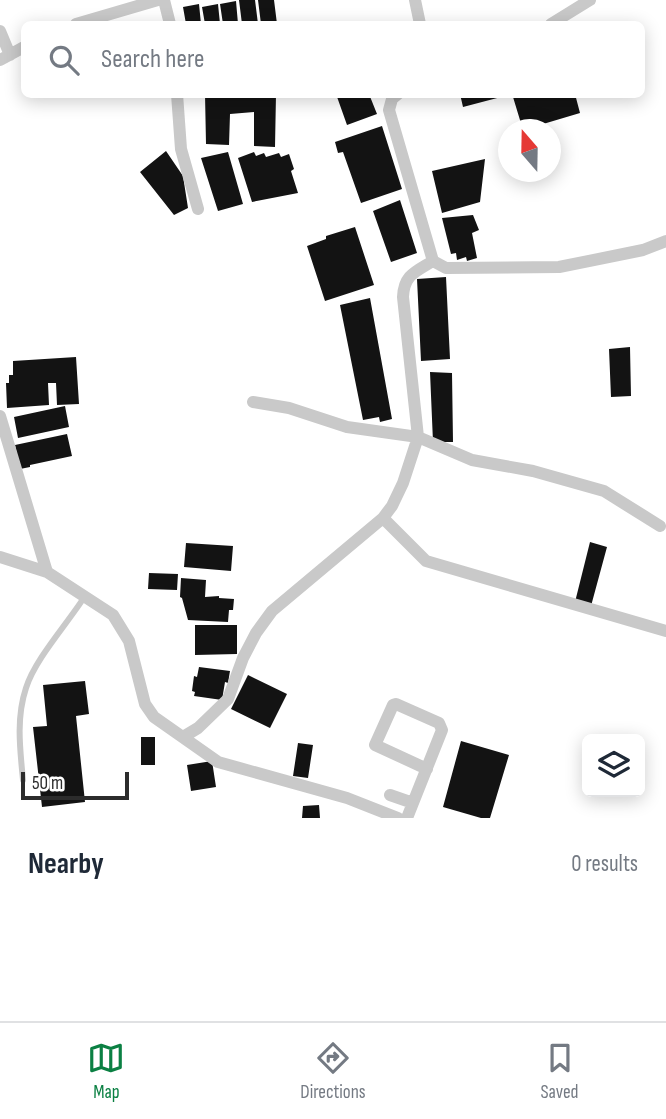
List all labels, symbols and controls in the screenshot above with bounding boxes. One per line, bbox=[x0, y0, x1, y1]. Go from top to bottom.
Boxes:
search box bbox=[21, 21, 645, 98]
icon: search bbox=[45, 41, 83, 79]
text: Search here bbox=[101, 44, 204, 75]
north arrow bbox=[498, 119, 561, 182]
map controls bbox=[582, 734, 645, 797]
button: layers bbox=[582, 734, 645, 797]
scale bar bbox=[21, 769, 130, 801]
text: 50 m bbox=[32, 772, 63, 795]
text: Nearby bbox=[28, 846, 104, 882]
text: 0 results bbox=[571, 850, 638, 878]
tab: Map bbox=[87, 1039, 125, 1104]
tab: Directions bbox=[300, 1039, 366, 1104]
tab: Saved bbox=[540, 1039, 579, 1104]

